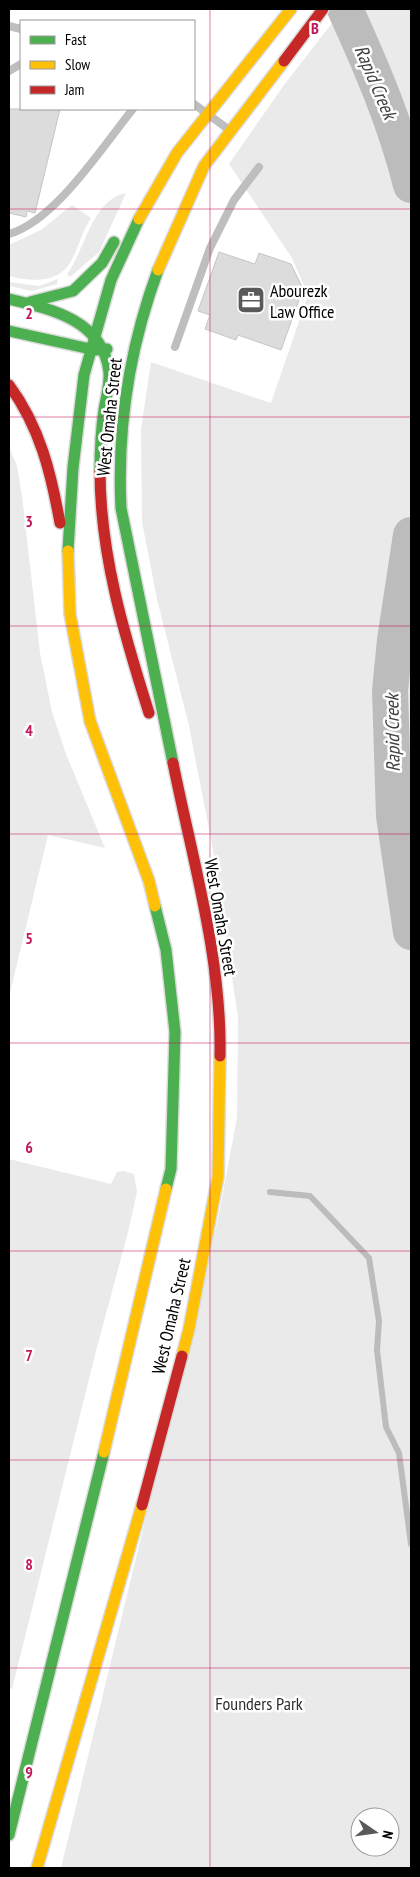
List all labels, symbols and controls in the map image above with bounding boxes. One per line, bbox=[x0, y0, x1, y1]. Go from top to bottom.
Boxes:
text: B bbox=[311, 18, 319, 38]
legend bbox=[20, 20, 195, 110]
text: Fast bbox=[65, 30, 86, 49]
water label: Rapid Creek bbox=[350, 41, 403, 125]
text: Slow bbox=[65, 55, 90, 74]
text: Jam bbox=[64, 80, 84, 99]
place label: Abourezk Law Office bbox=[270, 279, 334, 323]
office icon: Abourezk Law Office bbox=[236, 285, 266, 315]
text: 2 bbox=[25, 303, 33, 323]
street label: West Omaha Street bbox=[91, 357, 127, 477]
text: 3 bbox=[25, 511, 33, 531]
water label: Rapid Creek bbox=[379, 691, 405, 772]
text: 4 bbox=[25, 720, 33, 740]
street label: West Omaha Street bbox=[199, 857, 243, 978]
text: 5 bbox=[25, 928, 33, 948]
text: 6 bbox=[25, 1137, 33, 1157]
street label: West Omaha Street bbox=[146, 1256, 196, 1376]
text: 7 bbox=[25, 1345, 33, 1365]
text: 8 bbox=[25, 1554, 33, 1574]
park label: Founders Park bbox=[215, 1692, 303, 1715]
text: 9 bbox=[25, 1762, 33, 1782]
north arrow bbox=[350, 1807, 400, 1857]
text: N bbox=[378, 1829, 397, 1841]

